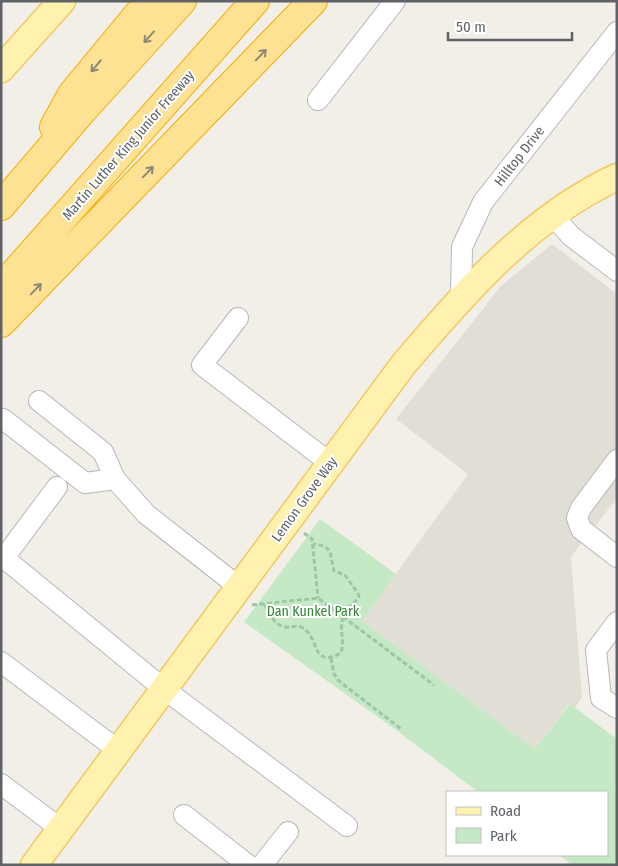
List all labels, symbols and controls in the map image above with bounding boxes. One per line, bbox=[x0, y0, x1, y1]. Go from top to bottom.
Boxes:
scale bar bbox=[448, 10, 572, 42]
text: 50 m bbox=[456, 18, 486, 36]
one-way arrow bbox=[144, 31, 155, 44]
one-way arrow bbox=[255, 48, 267, 61]
one-way arrow bbox=[90, 59, 101, 72]
street label: Martin Luther King Junior Freeway bbox=[59, 67, 198, 224]
street label: Hilltop Drive bbox=[491, 123, 548, 190]
one-way arrow bbox=[142, 165, 154, 178]
one-way arrow bbox=[30, 282, 42, 295]
street label: Lemon Grove Way bbox=[268, 453, 341, 545]
park label: Dan Kunkel Park bbox=[267, 603, 360, 620]
legend bbox=[446, 791, 608, 856]
text: Road bbox=[490, 802, 521, 820]
text: Park bbox=[490, 827, 517, 845]

